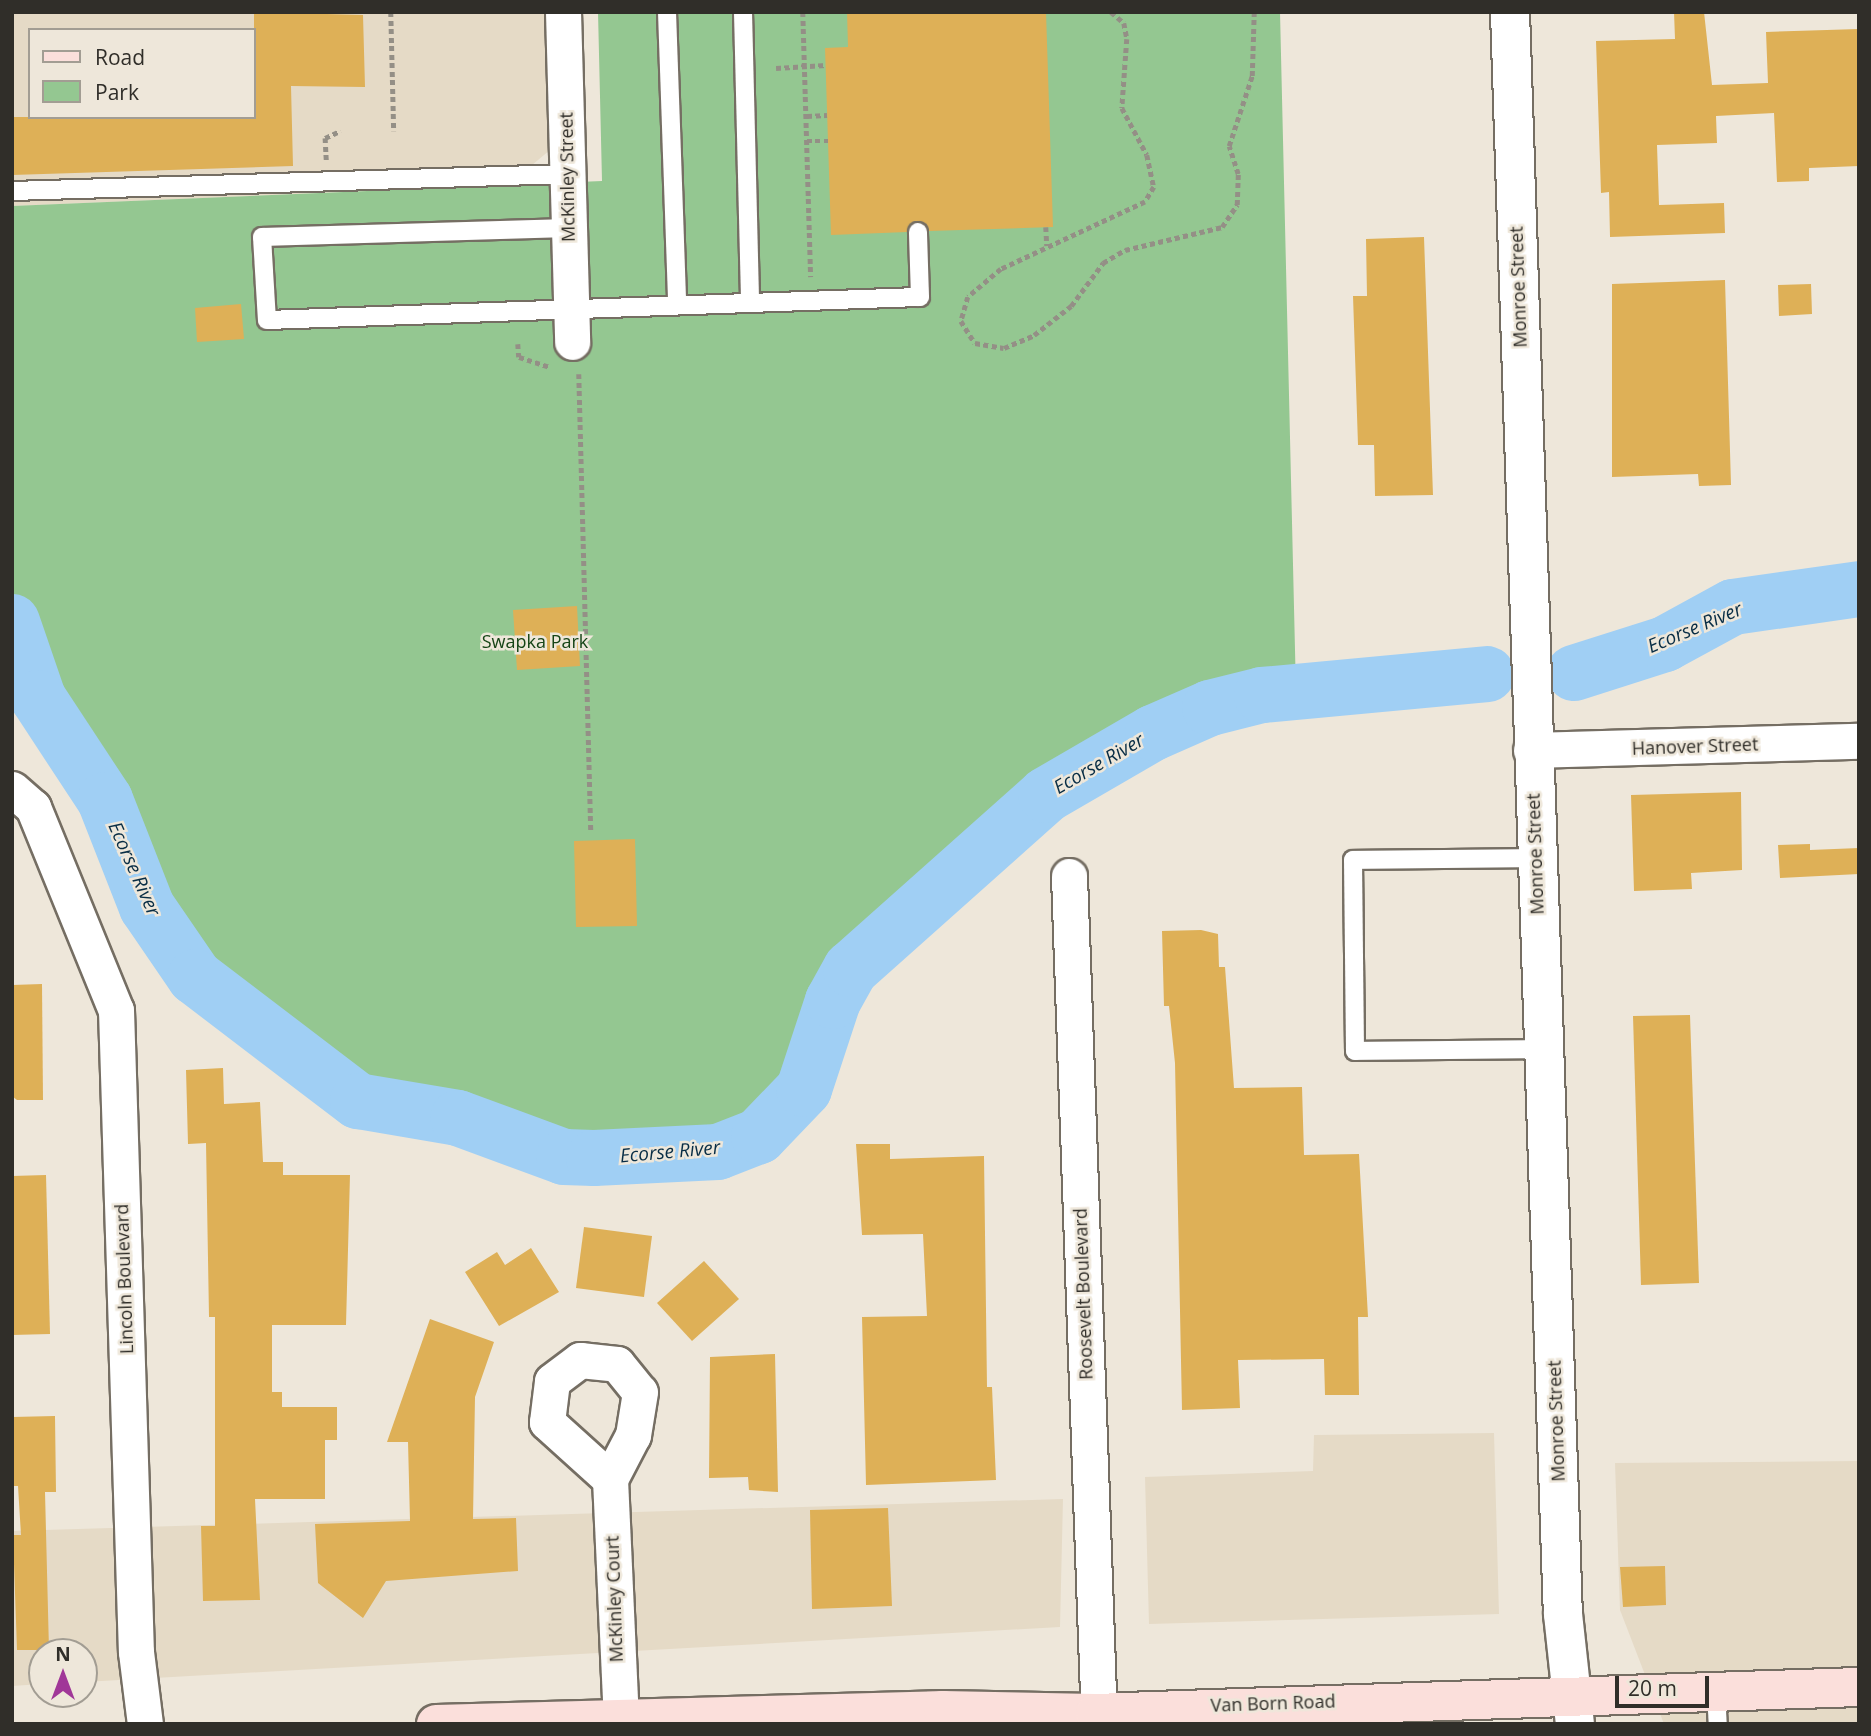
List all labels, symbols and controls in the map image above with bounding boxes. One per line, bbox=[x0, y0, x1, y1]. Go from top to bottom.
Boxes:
legend bbox=[28, 28, 256, 119]
text: Road bbox=[95, 43, 145, 71]
text: Park bbox=[95, 78, 139, 106]
street label: McKinley Street bbox=[555, 112, 579, 242]
street label: Monroe Street bbox=[1505, 226, 1531, 348]
water label: Ecorse River bbox=[1644, 598, 1746, 658]
park label: Swapka Park bbox=[482, 630, 588, 652]
water label: Ecorse River bbox=[1050, 729, 1148, 799]
street label: Hanover Street bbox=[1631, 733, 1759, 759]
street label: Monroe Street bbox=[1522, 793, 1548, 915]
water label: Ecorse River bbox=[103, 818, 165, 920]
water label: Ecorse River bbox=[619, 1136, 721, 1168]
street label: Lincoln Boulevard bbox=[111, 1204, 137, 1354]
street label: Roosevelt Boulevard bbox=[1069, 1208, 1097, 1380]
street label: Monroe Street bbox=[1543, 1360, 1569, 1482]
street label: McKinley Court bbox=[601, 1535, 627, 1663]
north arrow bbox=[28, 1638, 98, 1708]
text: N bbox=[55, 1641, 71, 1667]
scale bar bbox=[1619, 1662, 1714, 1706]
text: 20 m bbox=[1628, 1674, 1677, 1702]
street label: Van Born Road bbox=[1210, 1690, 1336, 1716]

